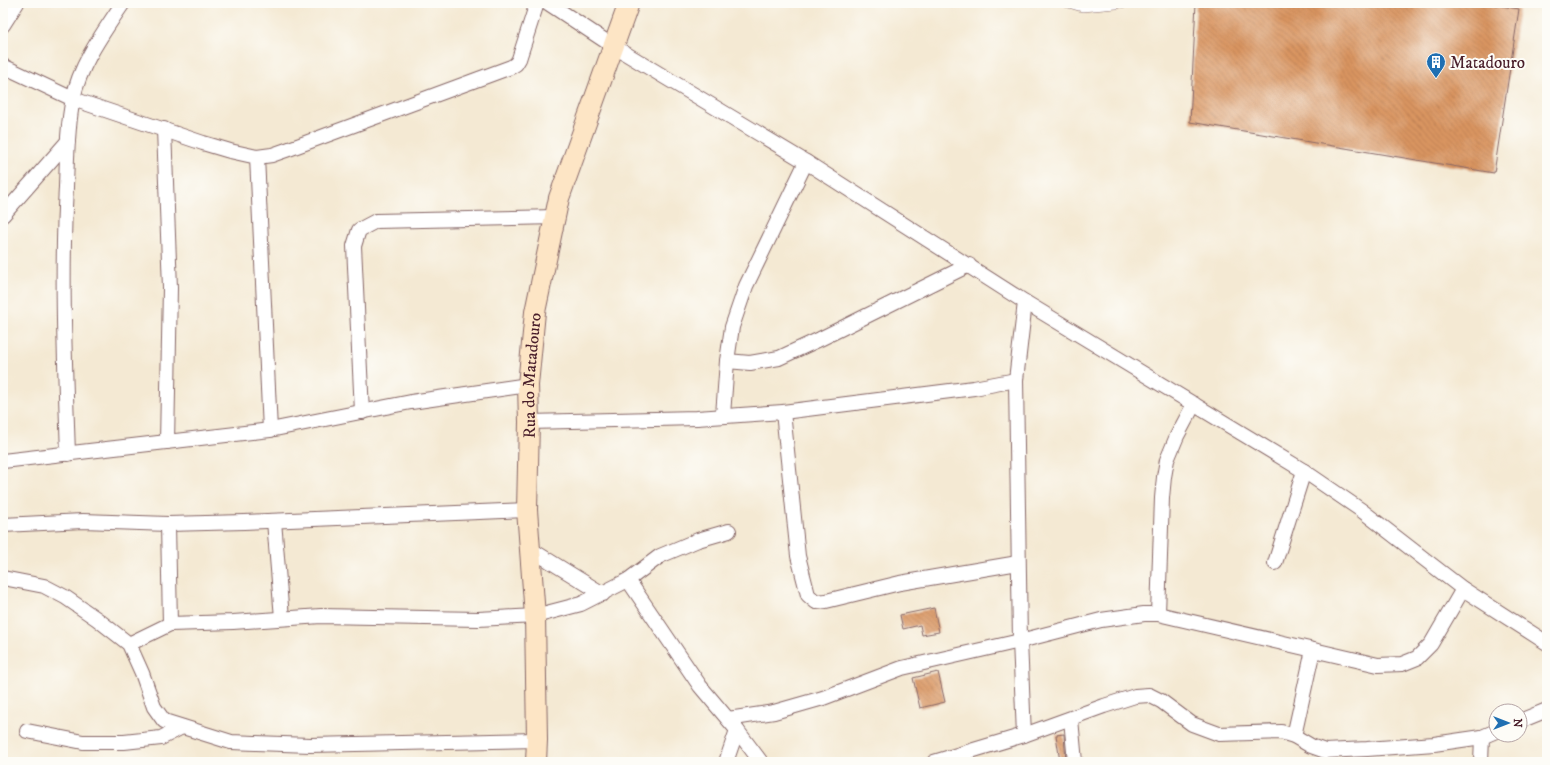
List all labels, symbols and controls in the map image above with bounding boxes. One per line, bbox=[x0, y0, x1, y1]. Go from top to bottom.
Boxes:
building icon: Matadouro bbox=[1425, 51, 1447, 79]
place label: Matadouro bbox=[1450, 52, 1525, 74]
street label: Rua do Matadouro bbox=[518, 312, 547, 439]
north arrow bbox=[1488, 703, 1528, 743]
text: N bbox=[1510, 718, 1524, 728]

